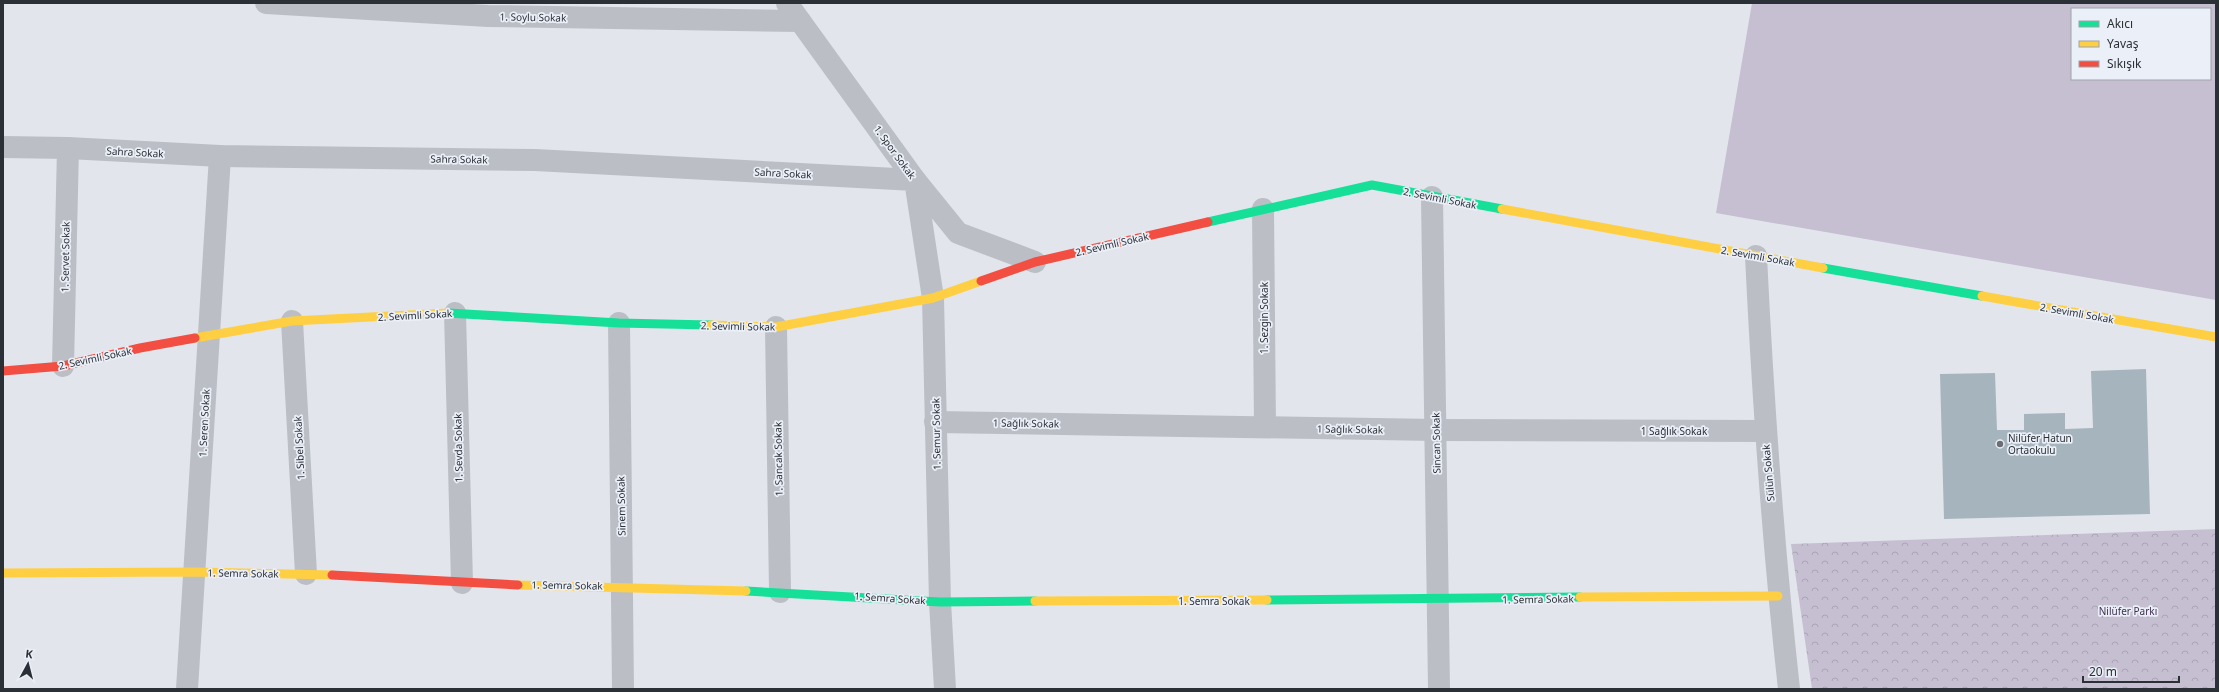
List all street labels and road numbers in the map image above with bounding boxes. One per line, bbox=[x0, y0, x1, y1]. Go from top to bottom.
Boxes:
street label: 1. Soylu Sokak bbox=[500, 9, 567, 25]
street label: 1. Spor Sokak bbox=[871, 122, 920, 182]
street label: Sahra Sokak bbox=[106, 144, 165, 161]
street label: Sahra Sokak bbox=[430, 152, 488, 167]
street label: Sahra Sokak bbox=[754, 165, 813, 182]
street label: 2. Sevimli Sokak bbox=[1402, 184, 1479, 212]
street label: 1. Servet Sokak bbox=[57, 221, 73, 293]
street label: 2. Sevimli Sokak bbox=[1074, 229, 1151, 259]
street label: 2. Sevimli Sokak bbox=[1720, 243, 1797, 269]
street label: 1. Sezgin Sokak bbox=[1257, 281, 1271, 354]
street label: 2. Sevimli Sokak bbox=[2039, 300, 2116, 326]
street label: 2. Sevimli Sokak bbox=[377, 306, 453, 324]
street label: 2. Sevimli Sokak bbox=[701, 318, 776, 334]
street label: 2. Sevimli Sokak bbox=[57, 343, 134, 373]
street label: 1. Seren Sokak bbox=[195, 388, 213, 457]
street label: 1. Semur Sokak bbox=[928, 397, 944, 470]
street label: Sincan Sokak bbox=[1428, 412, 1444, 474]
street label: 1. Sevda Sokak bbox=[450, 413, 466, 483]
street label: 1. Sibel Sokak bbox=[290, 415, 308, 480]
street label: 1 Sağlık Sokak bbox=[993, 415, 1060, 431]
street label: 1. Sancak Sokak bbox=[770, 421, 786, 496]
street label: 1 Sağlık Sokak bbox=[1317, 421, 1384, 437]
street label: 1 Sağlık Sokak bbox=[1641, 424, 1708, 438]
street label: Sülün Sokak bbox=[1758, 443, 1777, 502]
street label: Sinem Sokak bbox=[613, 475, 629, 536]
street label: 1. Semra Sokak bbox=[207, 565, 279, 581]
street label: 1. Semra Sokak bbox=[531, 577, 603, 593]
street label: 1. Semra Sokak bbox=[854, 589, 927, 608]
street label: 1. Semra Sokak bbox=[1502, 591, 1574, 607]
street label: 1. Semra Sokak bbox=[1178, 594, 1250, 608]

